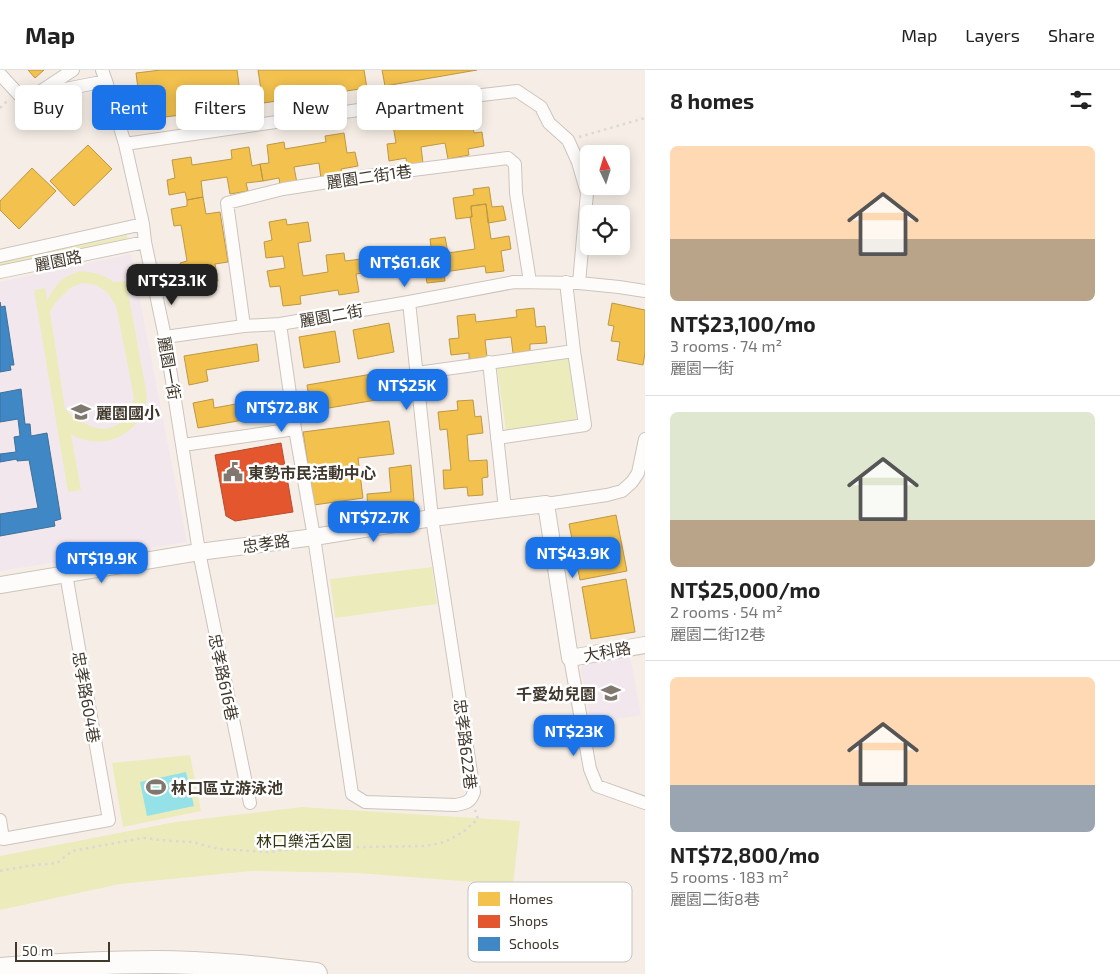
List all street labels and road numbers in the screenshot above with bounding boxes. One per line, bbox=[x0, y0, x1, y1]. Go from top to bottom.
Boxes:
street label: 麗園二街1巷 bbox=[325, 161, 413, 191]
street label: 麗園路 bbox=[33, 246, 83, 274]
street label: 麗園二街 bbox=[298, 300, 364, 330]
street label: 麗園一街 bbox=[155, 335, 185, 401]
street label: 忠孝路 bbox=[241, 530, 291, 556]
street label: 忠孝路616巷 bbox=[205, 632, 243, 722]
street label: 大科路 bbox=[582, 637, 632, 665]
street label: 忠孝路604巷 bbox=[70, 650, 104, 744]
street label: 忠孝路622巷 bbox=[451, 698, 481, 790]

